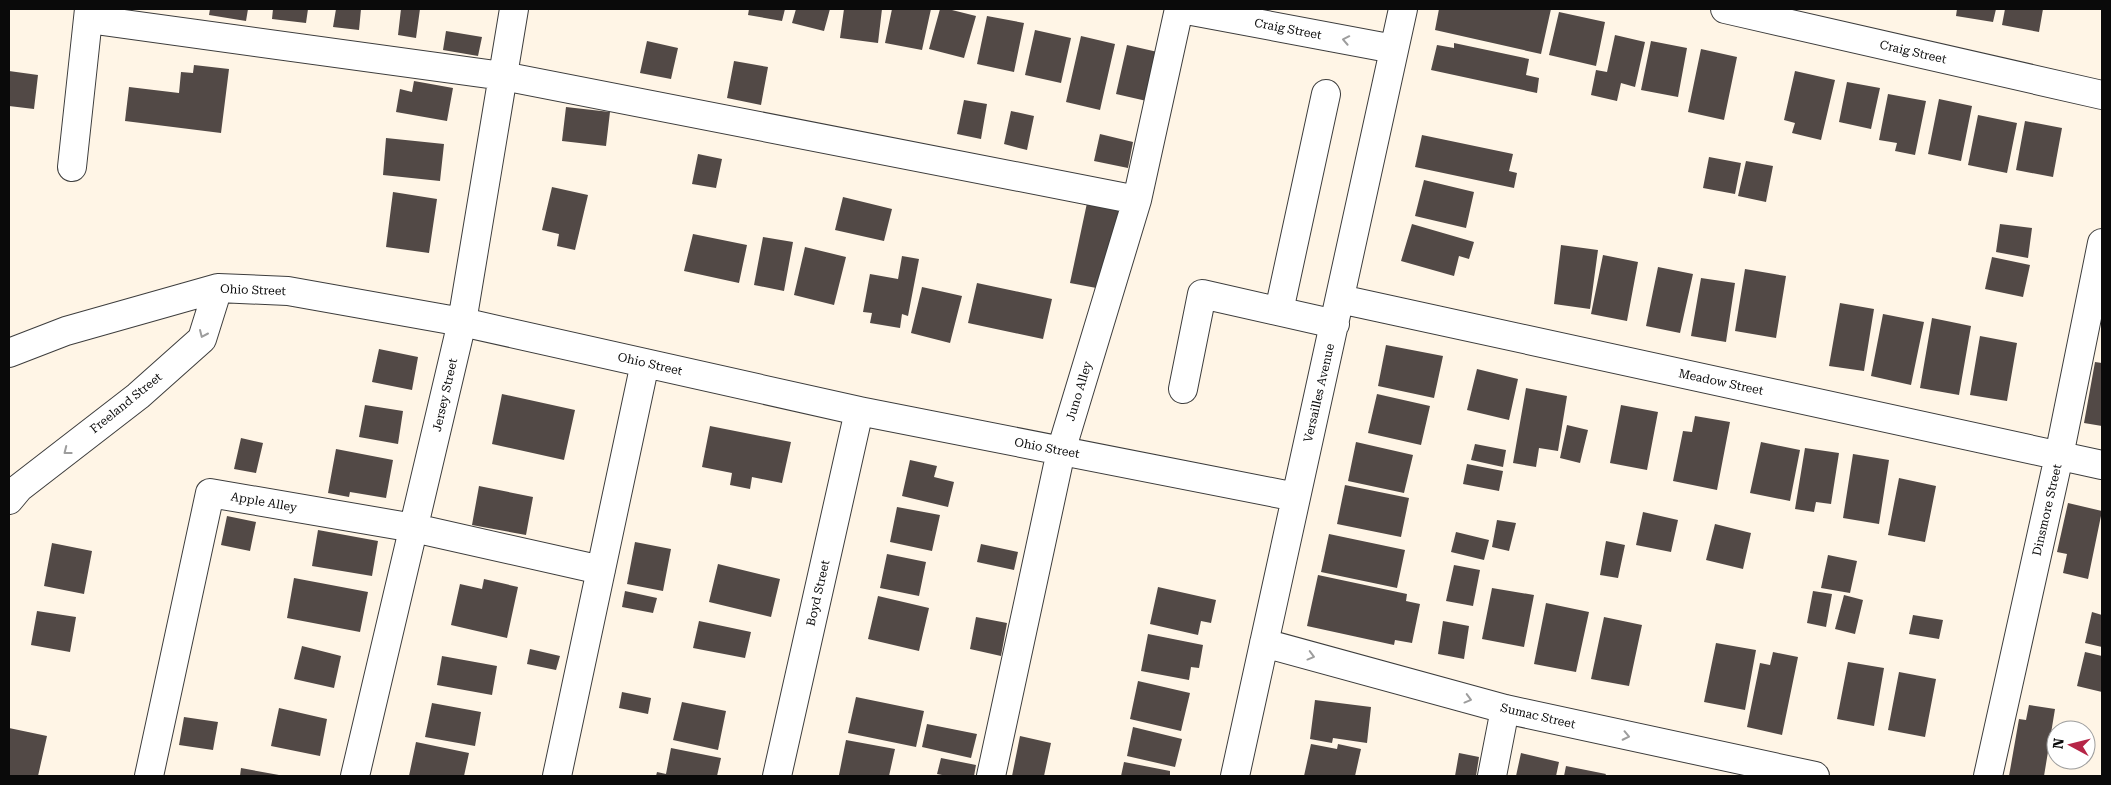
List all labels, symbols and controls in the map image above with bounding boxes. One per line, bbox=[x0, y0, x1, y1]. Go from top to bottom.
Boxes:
street label: Craig Street bbox=[1253, 16, 1323, 42]
one-way arrow bbox=[1342, 36, 1351, 46]
street label: Craig Street bbox=[1878, 38, 1948, 67]
street label: Ohio Street bbox=[220, 282, 287, 298]
one-way arrow bbox=[198, 329, 209, 338]
street label: Versailles Avenue bbox=[1301, 342, 1337, 444]
street label: Ohio Street bbox=[616, 350, 684, 378]
street label: Jersey Street bbox=[430, 356, 460, 433]
street label: Juno Alley bbox=[1063, 359, 1095, 423]
street label: Meadow Street bbox=[1677, 366, 1765, 398]
street label: Freeland Street bbox=[87, 370, 165, 436]
street label: Ohio Street bbox=[1013, 435, 1081, 461]
one-way arrow bbox=[64, 445, 73, 453]
street label: Dinsmore Street bbox=[2030, 462, 2064, 557]
street label: Apple Alley bbox=[230, 489, 299, 515]
street label: Boyd Street bbox=[804, 558, 832, 627]
one-way arrow bbox=[1307, 650, 1316, 661]
one-way arrow bbox=[1463, 693, 1472, 704]
street label: Sumac Street bbox=[1499, 701, 1577, 732]
north arrow bbox=[2046, 720, 2096, 770]
one-way arrow bbox=[1622, 730, 1631, 741]
text: N bbox=[2049, 737, 2067, 750]

